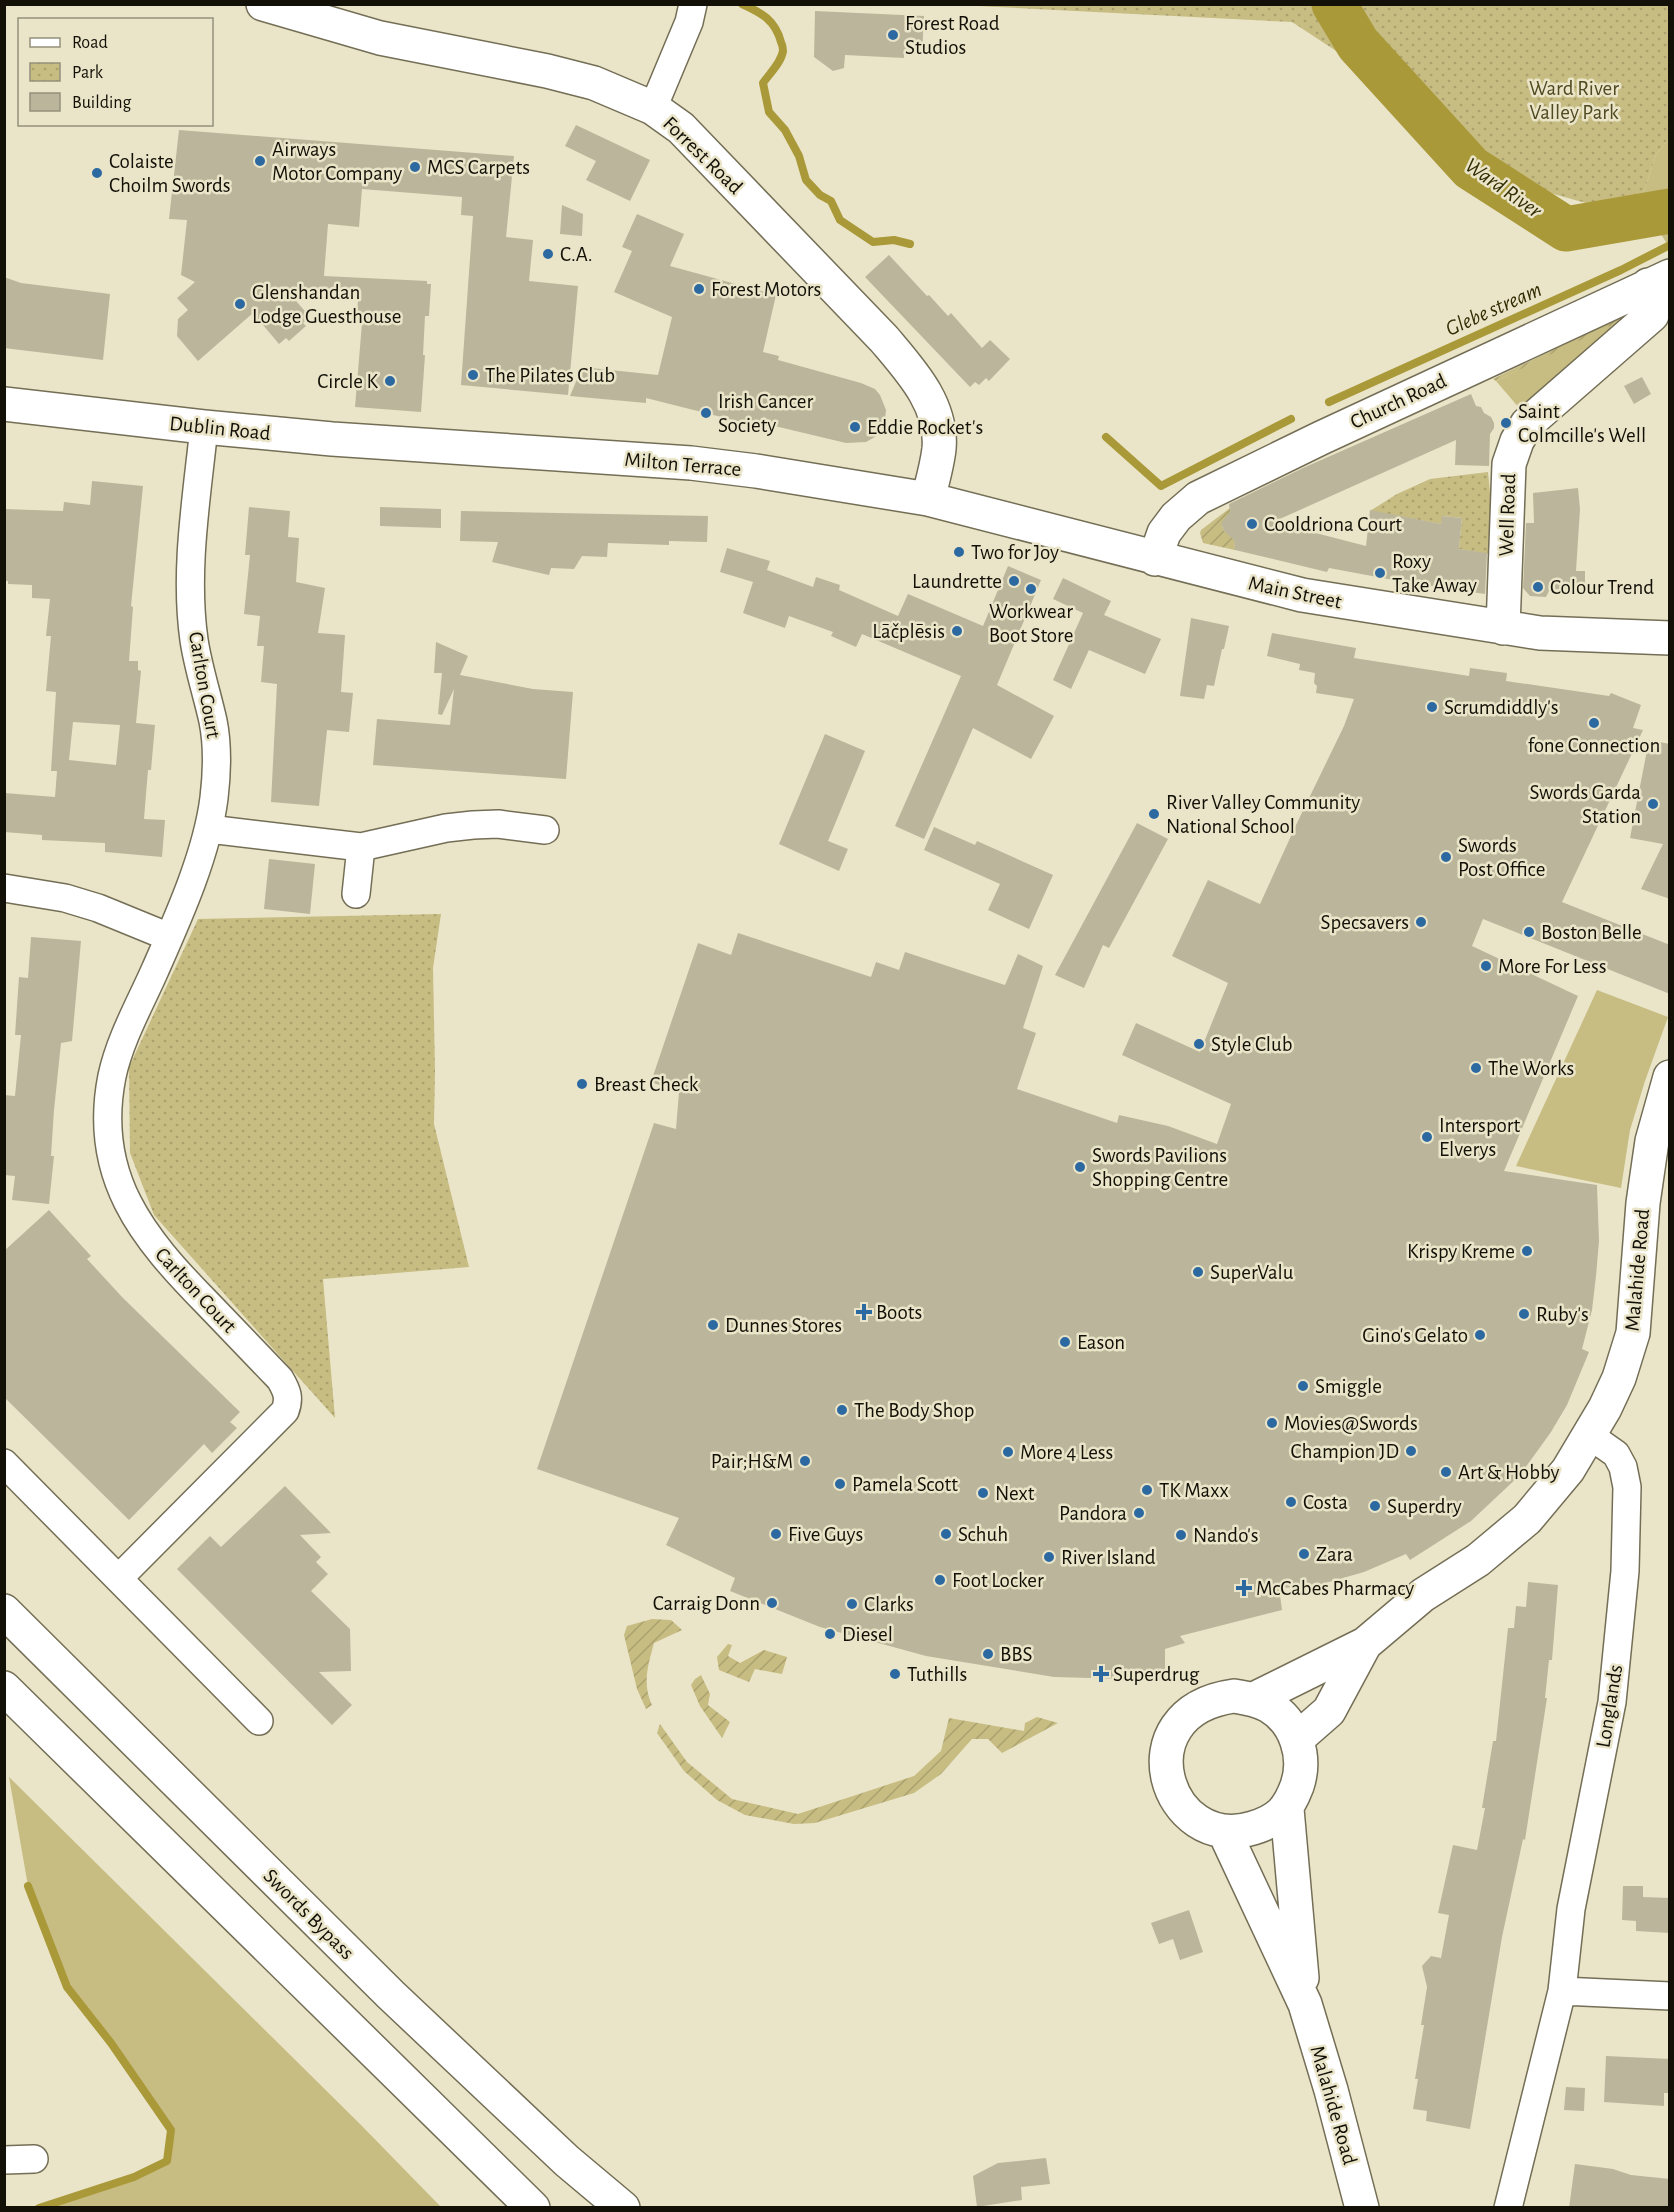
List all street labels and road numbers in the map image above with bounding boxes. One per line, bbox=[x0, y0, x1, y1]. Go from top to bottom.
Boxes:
street label: Forrest Road bbox=[659, 113, 746, 198]
street label: Church Road bbox=[1347, 370, 1450, 433]
street label: Dublin Road bbox=[168, 413, 272, 444]
street label: Milton Terrace bbox=[624, 449, 742, 480]
street label: Well Road bbox=[1496, 473, 1519, 557]
street label: Main Street bbox=[1246, 572, 1344, 613]
street label: Carlton Court bbox=[185, 630, 224, 740]
street label: Malahide Road bbox=[1622, 1208, 1653, 1332]
street label: Carlton Court bbox=[151, 1244, 240, 1337]
street label: Longlands bbox=[1593, 1663, 1626, 1749]
street label: Swords Bypass bbox=[259, 1865, 358, 1964]
street label: Malahide Road bbox=[1307, 2043, 1361, 2167]

